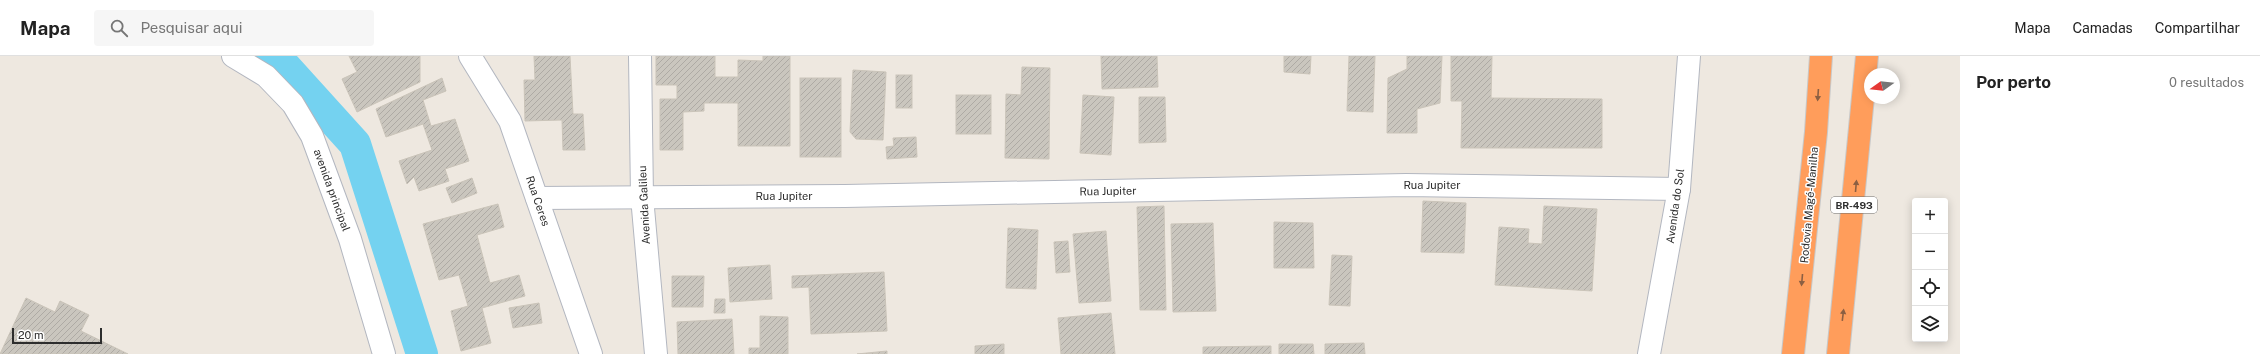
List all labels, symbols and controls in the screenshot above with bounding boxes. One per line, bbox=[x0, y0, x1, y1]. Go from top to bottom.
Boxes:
search box bbox=[94, 10, 374, 46]
text: Mapa bbox=[20, 17, 70, 39]
icon: search bbox=[108, 17, 130, 39]
text: Pesquisar aqui bbox=[140, 19, 242, 36]
text: Mapa bbox=[2014, 20, 2050, 36]
text: Camadas bbox=[2072, 20, 2133, 36]
text: Compartilhar bbox=[2155, 20, 2240, 36]
north arrow bbox=[1864, 68, 1900, 104]
text: Por perto bbox=[1976, 72, 2051, 92]
text: 0 resultados bbox=[2169, 75, 2244, 90]
one-way arrow bbox=[1815, 89, 1822, 101]
street label: Rodovia Magé-Manilha bbox=[1798, 146, 1820, 264]
street label: avenida principal bbox=[312, 147, 352, 233]
street label: Avenida Galileu bbox=[636, 165, 652, 245]
street label: Avenida do Sol bbox=[1664, 168, 1686, 244]
street label: Rua Ceres bbox=[524, 174, 552, 228]
street label: Rua Jupiter bbox=[1403, 179, 1461, 191]
one-way arrow bbox=[1852, 180, 1859, 192]
street label: Rua Jupiter bbox=[1079, 185, 1137, 197]
street label: Rua Jupiter bbox=[755, 190, 813, 202]
road number: BR-493 bbox=[1831, 197, 1877, 213]
map controls bbox=[1912, 198, 1948, 342]
button: + bbox=[1912, 198, 1948, 234]
button: − bbox=[1912, 234, 1948, 270]
button: locate bbox=[1912, 270, 1948, 306]
one-way arrow bbox=[1799, 274, 1805, 286]
button: layers bbox=[1912, 306, 1948, 342]
one-way arrow bbox=[1840, 309, 1846, 321]
scale bar bbox=[12, 326, 102, 345]
text: 20 m bbox=[18, 329, 43, 341]

